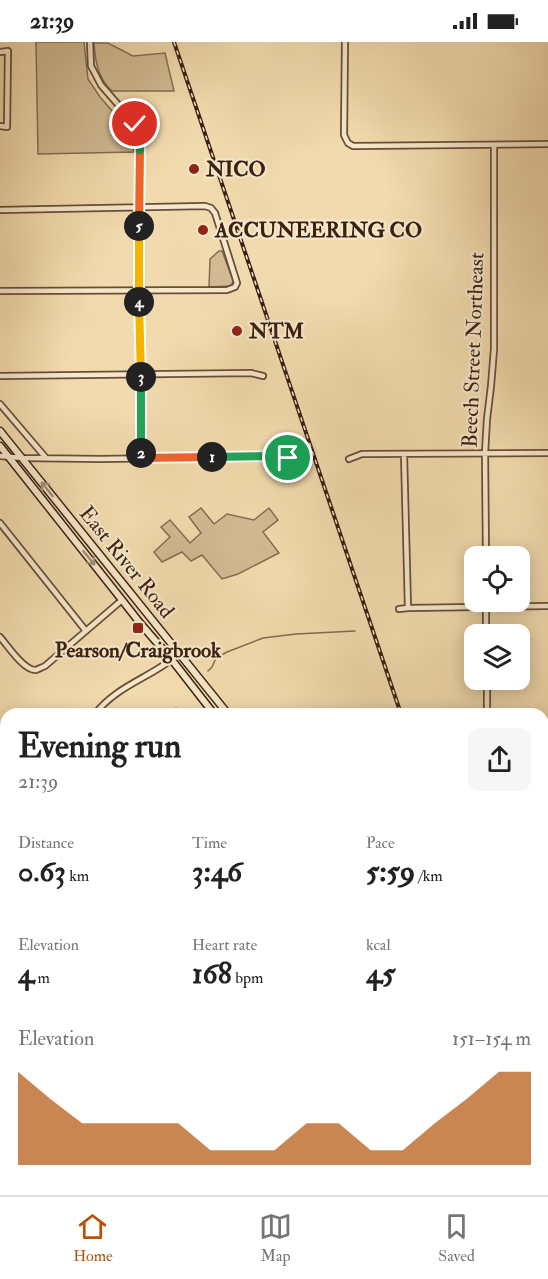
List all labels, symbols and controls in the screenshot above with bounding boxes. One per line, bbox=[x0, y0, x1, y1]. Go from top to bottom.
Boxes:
text: 21:39 bbox=[30, 7, 74, 35]
pin bbox=[109, 98, 160, 149]
icon: check bbox=[118, 107, 151, 140]
place label: NICO bbox=[205, 156, 266, 183]
marker: NICO bbox=[187, 162, 201, 176]
pin: 5 bbox=[124, 211, 154, 241]
text: 5 bbox=[135, 216, 143, 236]
place label: ACCUNEERING CO bbox=[214, 217, 422, 244]
marker: ACCUNEERING CO bbox=[196, 223, 210, 237]
street label: Beech Street Northeast bbox=[457, 252, 490, 448]
pin: 4 bbox=[124, 287, 154, 317]
text: 4 bbox=[135, 292, 143, 312]
place label: NTM bbox=[248, 318, 304, 345]
marker: NTM bbox=[230, 324, 244, 338]
pin: 3 bbox=[126, 362, 156, 392]
text: 3 bbox=[138, 367, 144, 387]
pin bbox=[262, 432, 313, 483]
pin: 2 bbox=[126, 438, 156, 468]
icon: arrive bbox=[271, 441, 304, 474]
pin: 1 bbox=[197, 442, 227, 472]
text: 2 bbox=[137, 443, 145, 463]
text: 1 bbox=[209, 447, 215, 467]
one-way arrow bbox=[40, 481, 53, 497]
street label: East River Road bbox=[73, 501, 180, 624]
map controls bbox=[464, 546, 530, 690]
button: locate bbox=[464, 546, 530, 612]
one-way arrow bbox=[82, 550, 95, 566]
marker: Pearson/Craigbrook bbox=[131, 621, 145, 635]
button: layers bbox=[464, 624, 530, 690]
place label: Pearson/Craigbrook bbox=[55, 637, 222, 664]
text: Evening run bbox=[18, 726, 181, 767]
button: share bbox=[468, 728, 531, 791]
text: 21:39 bbox=[18, 769, 58, 794]
text: Distance bbox=[18, 833, 74, 853]
text: Time bbox=[192, 833, 227, 853]
text: Pace bbox=[366, 833, 395, 853]
text: 0.63 bbox=[18, 853, 66, 890]
text: 3:46 bbox=[192, 853, 242, 890]
text: 5:59 bbox=[366, 853, 415, 890]
text: km bbox=[66, 866, 89, 886]
text: /km bbox=[415, 866, 443, 886]
text: Elevation bbox=[18, 935, 79, 955]
text: Heart rate bbox=[192, 935, 257, 955]
text: kcal bbox=[366, 935, 391, 955]
text: 4 bbox=[18, 955, 34, 992]
text: 168 bbox=[192, 955, 232, 992]
text: 45 bbox=[366, 955, 395, 992]
text: m bbox=[34, 968, 50, 988]
text: bpm bbox=[232, 968, 264, 988]
text: Elevation bbox=[18, 1026, 94, 1051]
text: 151–154 m bbox=[452, 1026, 531, 1051]
tab: Home bbox=[73, 1210, 113, 1266]
tab: Map bbox=[259, 1210, 292, 1266]
tab: Saved bbox=[438, 1210, 475, 1266]

